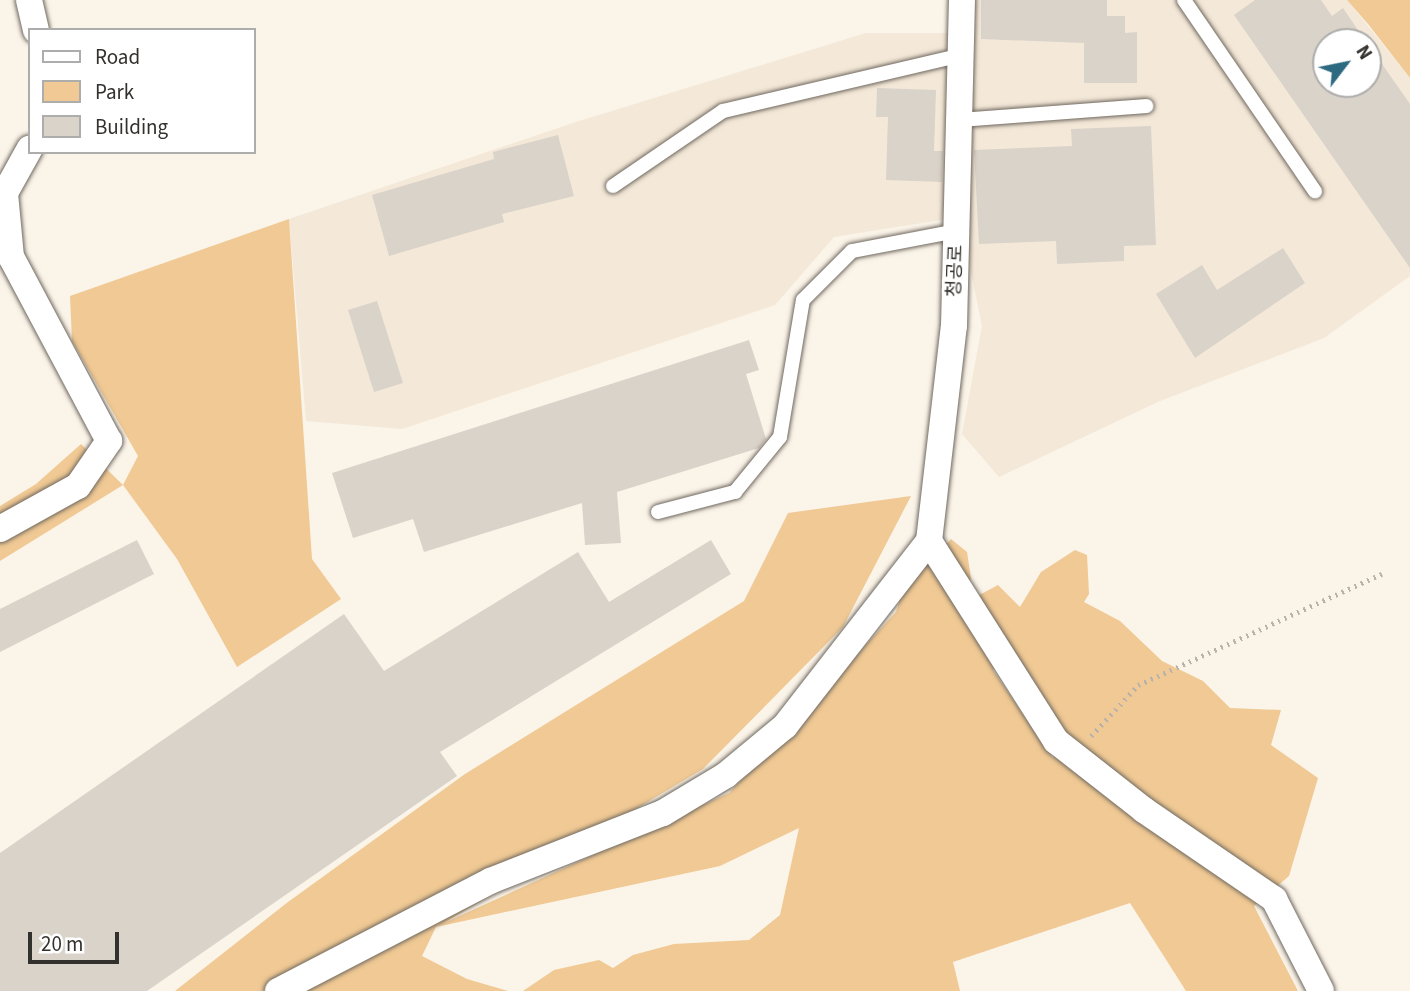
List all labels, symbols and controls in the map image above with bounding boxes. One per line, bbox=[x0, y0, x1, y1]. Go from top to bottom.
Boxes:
legend bbox=[28, 28, 256, 154]
north arrow bbox=[1312, 28, 1382, 98]
text: N bbox=[1349, 40, 1378, 65]
text: Road bbox=[95, 42, 140, 72]
text: Park bbox=[95, 77, 134, 107]
text: Building bbox=[95, 112, 168, 142]
street label: 청공로 bbox=[944, 244, 968, 298]
scale bar bbox=[32, 918, 122, 962]
text: 20 m bbox=[41, 929, 83, 959]

